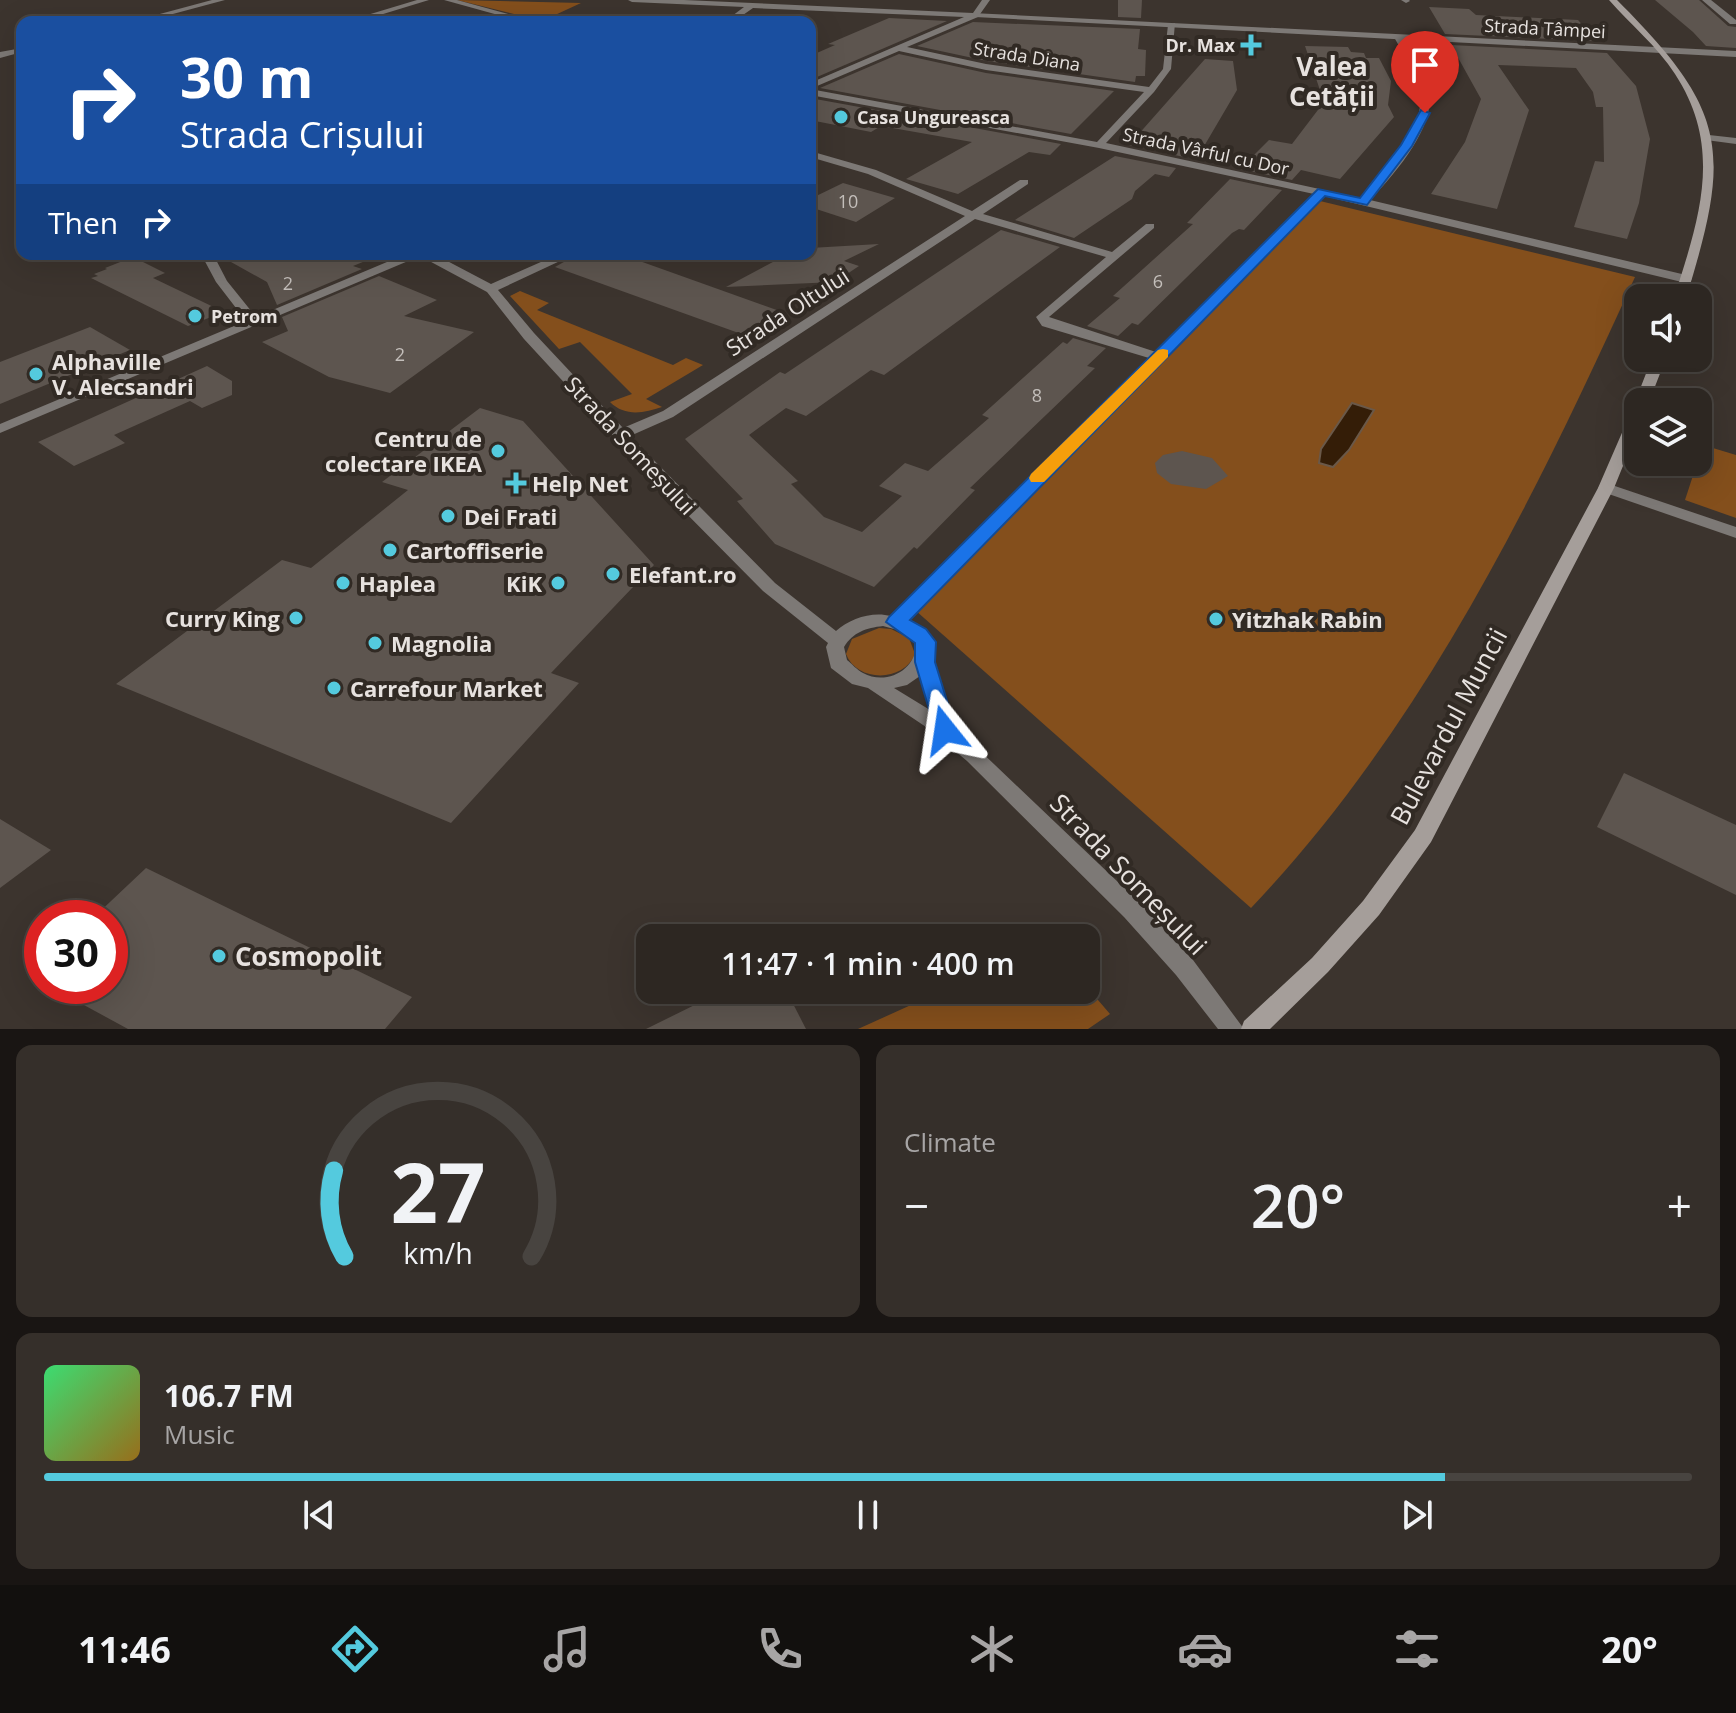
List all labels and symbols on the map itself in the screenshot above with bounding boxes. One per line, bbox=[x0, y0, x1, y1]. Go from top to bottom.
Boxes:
street label: Strada Tâmpei bbox=[1484, 13, 1606, 43]
pin bbox=[1391, 31, 1459, 113]
place label: Dr. Max bbox=[1165, 33, 1236, 57]
street label: Strada Diana bbox=[972, 36, 1082, 76]
marker: Dr. Max bbox=[1242, 36, 1260, 54]
district label: Valea Cetății bbox=[1289, 48, 1375, 114]
place label: Casa Ungureasca bbox=[857, 105, 1010, 129]
marker: Casa Ungureasca bbox=[832, 108, 850, 126]
street label: Strada Vârful cu Dor bbox=[1121, 122, 1292, 180]
house number: 10 bbox=[838, 189, 858, 213]
street label: Strada Oltului bbox=[720, 260, 854, 362]
house number: 6 bbox=[1153, 269, 1163, 293]
house number: 2 bbox=[283, 271, 293, 295]
place label: Petrom bbox=[211, 304, 278, 328]
marker: Petrom bbox=[186, 307, 204, 325]
house number: 2 bbox=[395, 342, 405, 366]
place label: Alphaville V. Alecsandri bbox=[52, 346, 194, 401]
marker: Alphaville V. Alecsandri bbox=[27, 365, 45, 383]
street label: Strada Someșului bbox=[559, 369, 703, 521]
house number: 8 bbox=[1032, 383, 1042, 407]
place label: Centru de colectare IKEA bbox=[325, 423, 483, 478]
marker: Centru de colectare IKEA bbox=[489, 442, 507, 460]
place label: Help Net bbox=[532, 468, 629, 498]
marker: Help Net bbox=[507, 474, 525, 492]
place label: Dei Frati bbox=[464, 501, 557, 531]
marker: Dei Frati bbox=[439, 507, 457, 525]
place label: Cartoffiserie bbox=[406, 535, 544, 565]
marker: Cartoffiserie bbox=[381, 541, 399, 559]
place label: Elefant.ro bbox=[629, 559, 737, 589]
marker: Elefant.ro bbox=[604, 565, 622, 583]
place label: Haplea bbox=[359, 568, 436, 598]
place label: KiK bbox=[506, 568, 542, 598]
marker: Haplea bbox=[334, 574, 352, 592]
marker: KiK bbox=[549, 574, 567, 592]
place label: Curry King bbox=[165, 603, 281, 633]
place label: Yitzhak Rabin bbox=[1232, 604, 1383, 634]
marker: Curry King bbox=[287, 609, 305, 627]
marker: Yitzhak Rabin bbox=[1207, 610, 1225, 628]
street label: Bulevardul Muncii bbox=[1381, 621, 1515, 831]
place label: Magnolia bbox=[391, 628, 492, 658]
marker: Magnolia bbox=[366, 634, 384, 652]
place label: Carrefour Market bbox=[350, 673, 543, 703]
marker: Carrefour Market bbox=[325, 679, 343, 697]
position arrow bbox=[903, 688, 987, 772]
street label: Strada Someșului bbox=[1043, 785, 1215, 963]
speed limit sign: 30 bbox=[24, 900, 128, 1004]
place label: Cosmopolit bbox=[235, 938, 382, 974]
marker: Cosmopolit bbox=[210, 947, 228, 965]

